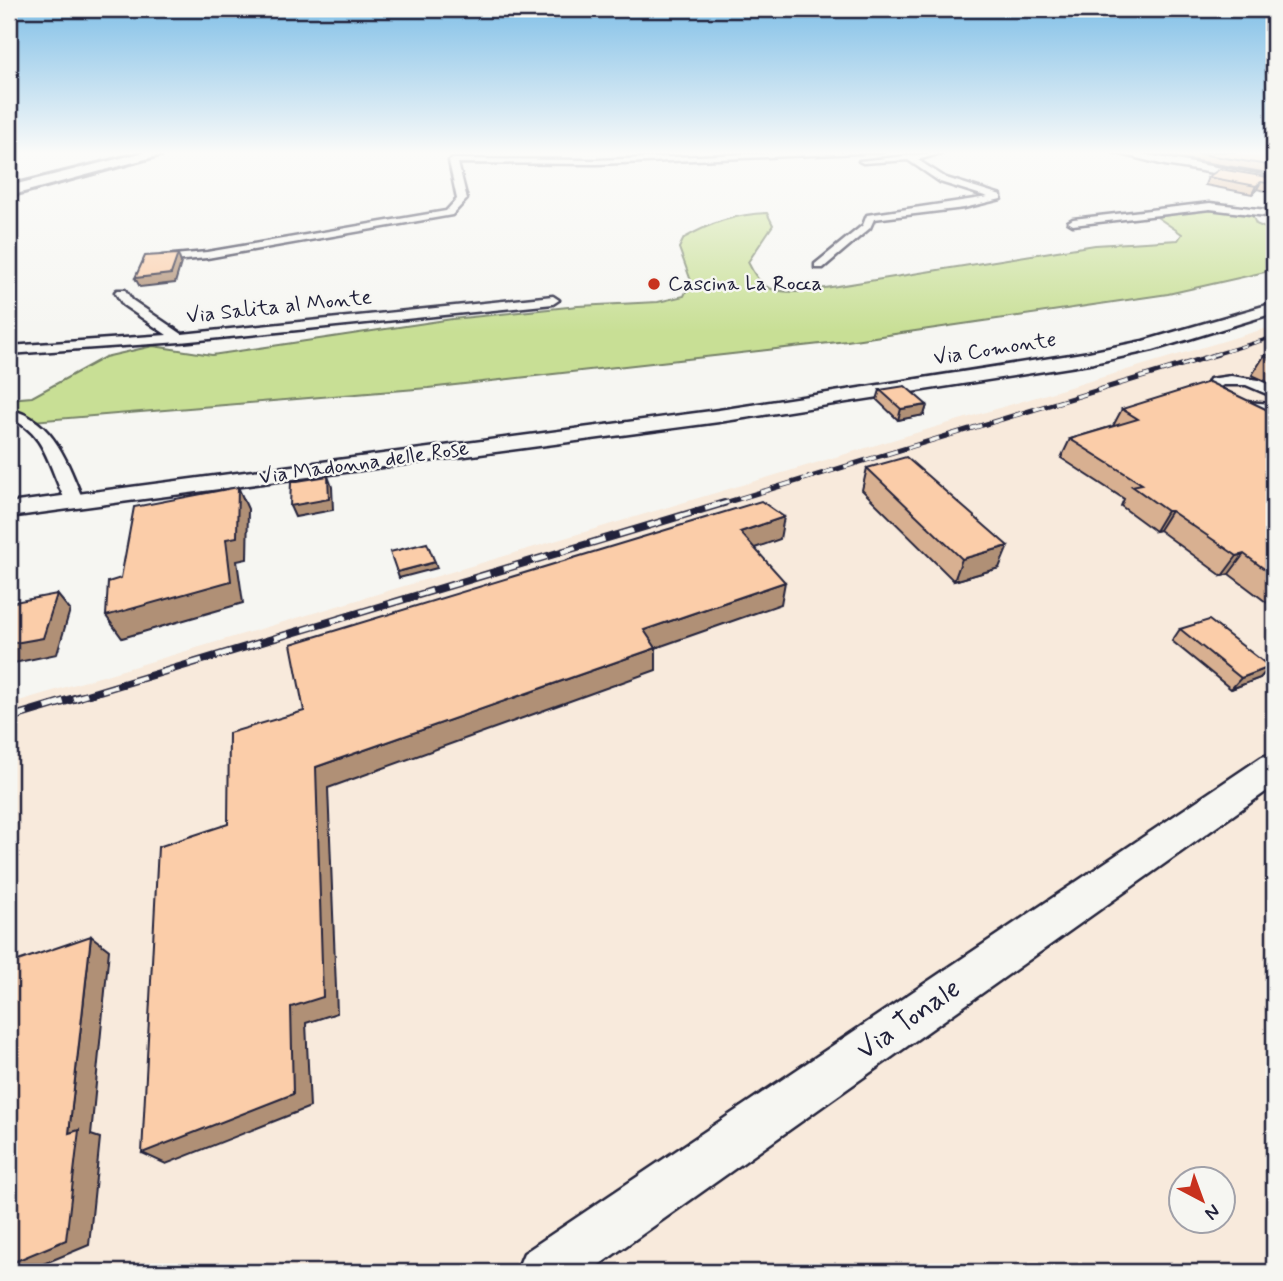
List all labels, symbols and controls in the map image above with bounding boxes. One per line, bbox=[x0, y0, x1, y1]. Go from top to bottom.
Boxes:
place label: Cascina La Rocca bbox=[668, 270, 822, 298]
marker: Cascina La Rocca bbox=[646, 276, 662, 292]
street label: Via Salita al Monte bbox=[185, 283, 373, 331]
street label: Via Comonte bbox=[932, 325, 1058, 373]
street label: Via Madonna delle Rose bbox=[257, 434, 471, 492]
street label: Via Tonale bbox=[850, 971, 968, 1069]
north arrow bbox=[1168, 1166, 1238, 1236]
text: N bbox=[1199, 1198, 1225, 1225]

